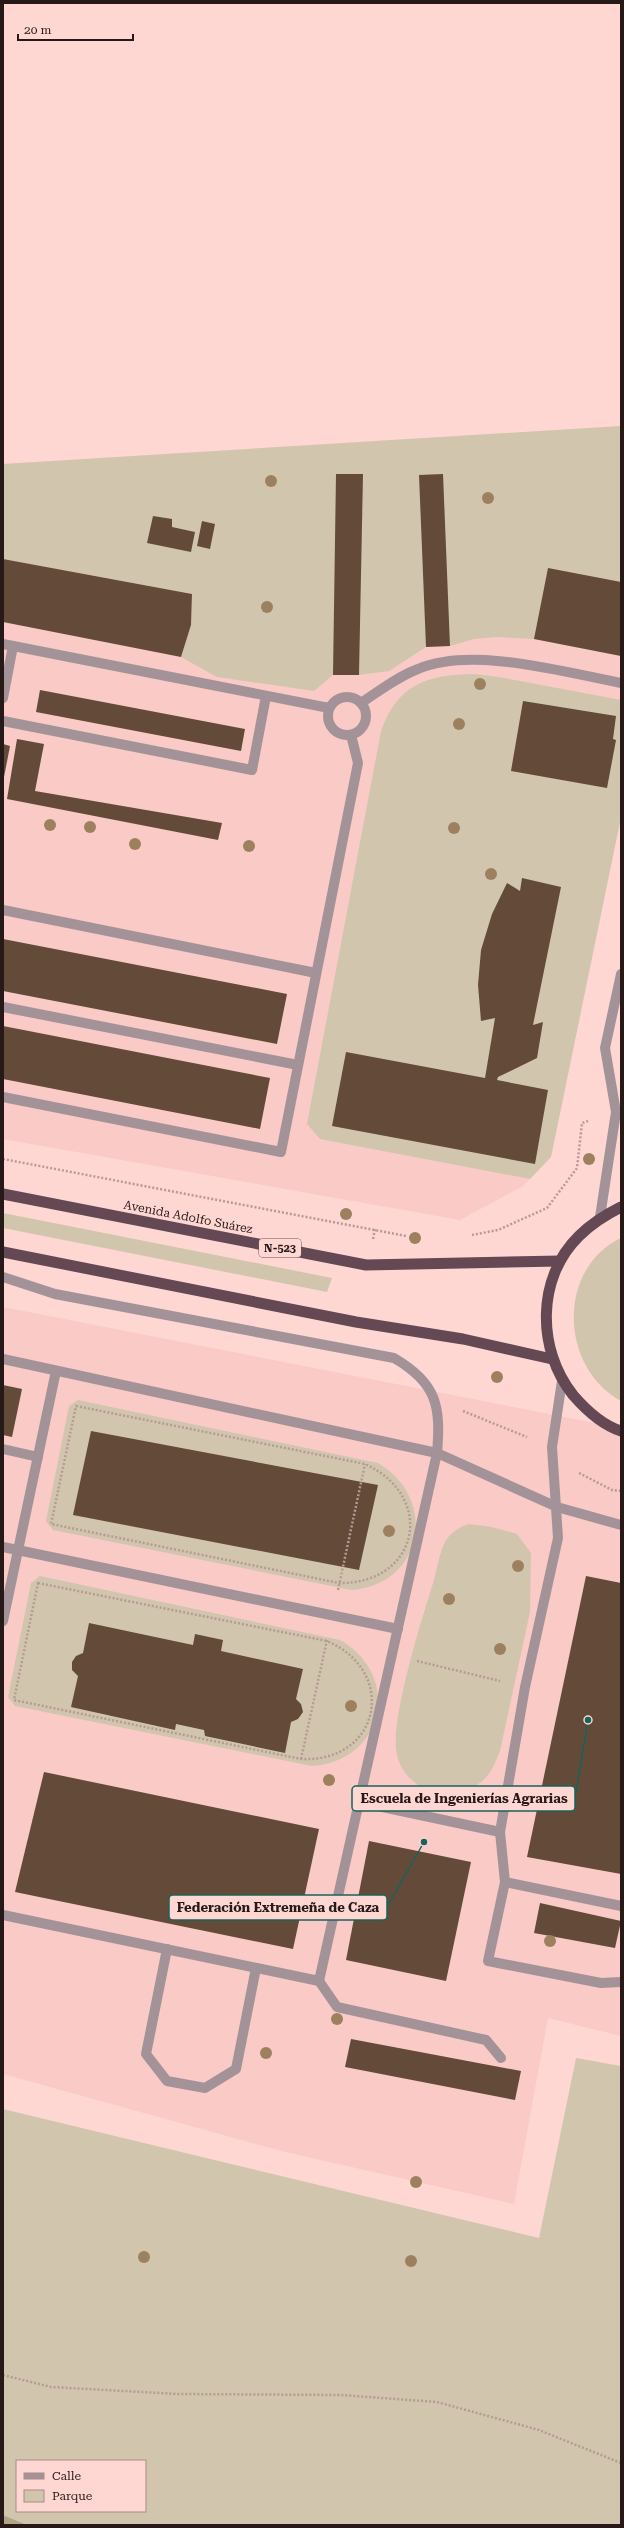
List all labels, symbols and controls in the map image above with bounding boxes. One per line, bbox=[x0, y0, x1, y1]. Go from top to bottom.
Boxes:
scale bar bbox=[18, 16, 133, 42]
text: 20 m bbox=[24, 23, 51, 37]
street label: Avenida Adolfo Suárez bbox=[122, 1198, 254, 1236]
road number: N-523 bbox=[259, 1239, 301, 1257]
callout: Escuela de Ingenierías Agrarias bbox=[352, 1786, 575, 1811]
text: Escuela de Ingenierías Agrarias bbox=[360, 1791, 568, 1806]
callout: Federación Extremeña de Caza bbox=[169, 1895, 387, 1920]
text: Federación Extremeña de Caza bbox=[177, 1900, 380, 1915]
legend bbox=[16, 2460, 146, 2512]
text: Calle bbox=[52, 2469, 82, 2483]
text: Parque bbox=[52, 2489, 93, 2503]

